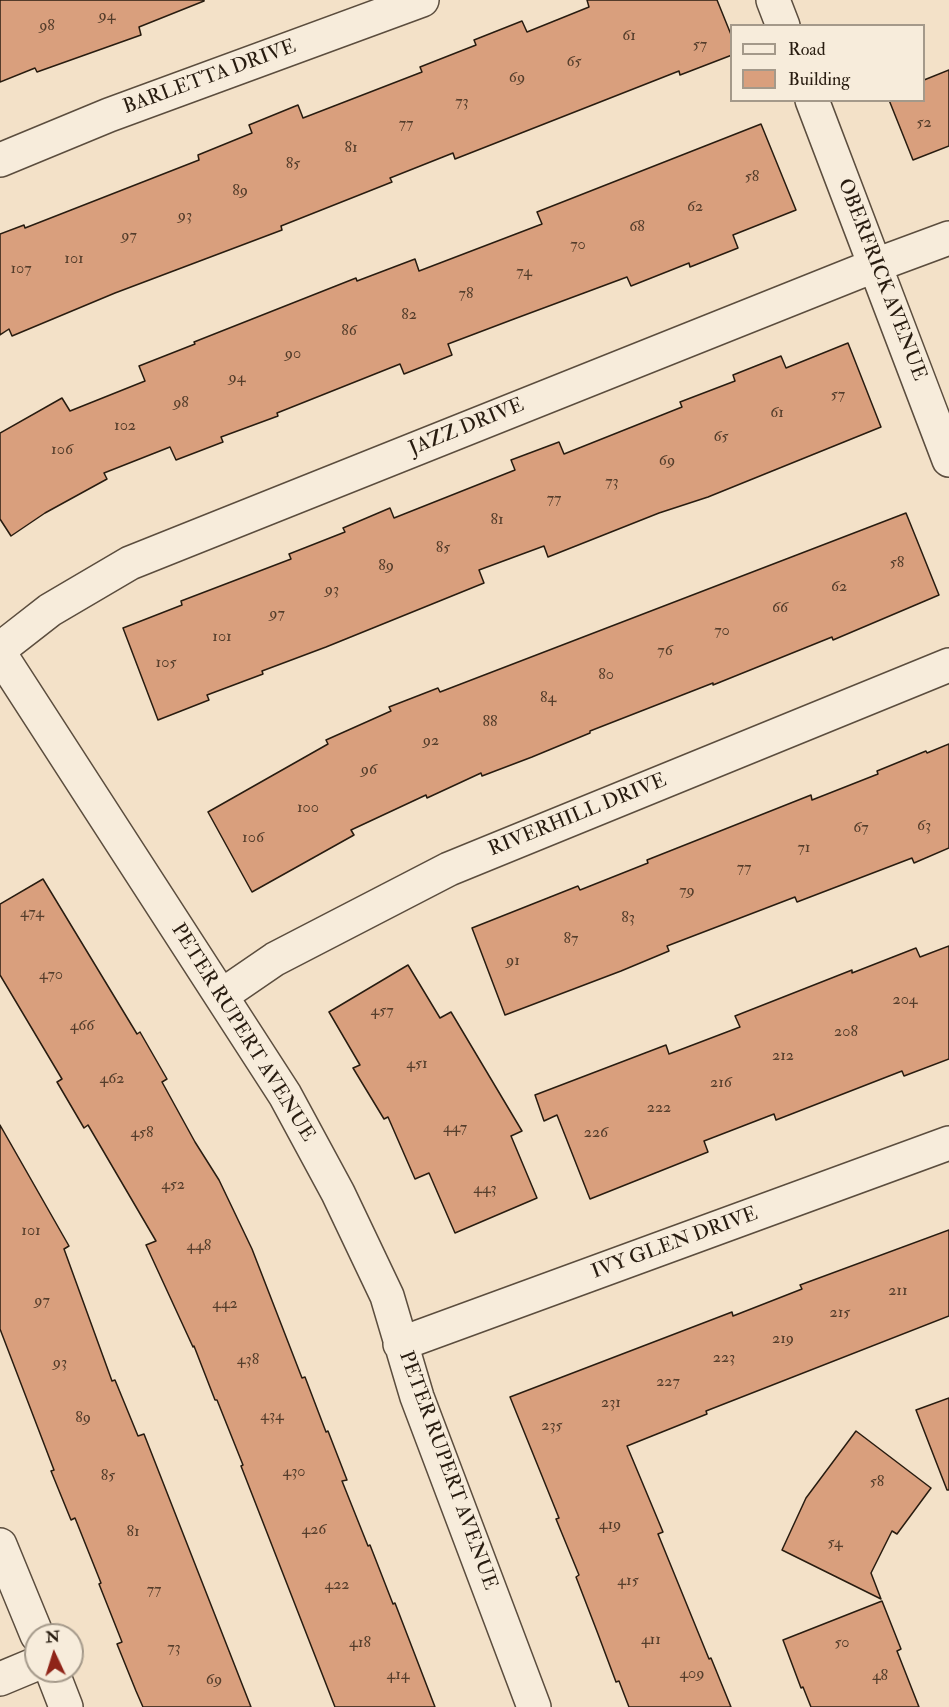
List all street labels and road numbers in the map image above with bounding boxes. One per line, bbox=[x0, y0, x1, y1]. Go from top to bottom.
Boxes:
street label: BARLETTA DRIVE bbox=[120, 36, 300, 120]
street label: OBERFRICK AVENUE bbox=[831, 176, 931, 384]
street label: JAZZ DRIVE bbox=[406, 394, 528, 462]
street label: RIVERHILL DRIVE bbox=[486, 769, 670, 863]
street label: PETER RUPERT AVENUE bbox=[165, 920, 319, 1146]
street label: IVY GLEN DRIVE bbox=[589, 1203, 761, 1285]
street label: PETER RUPERT AVENUE bbox=[393, 1348, 501, 1594]

